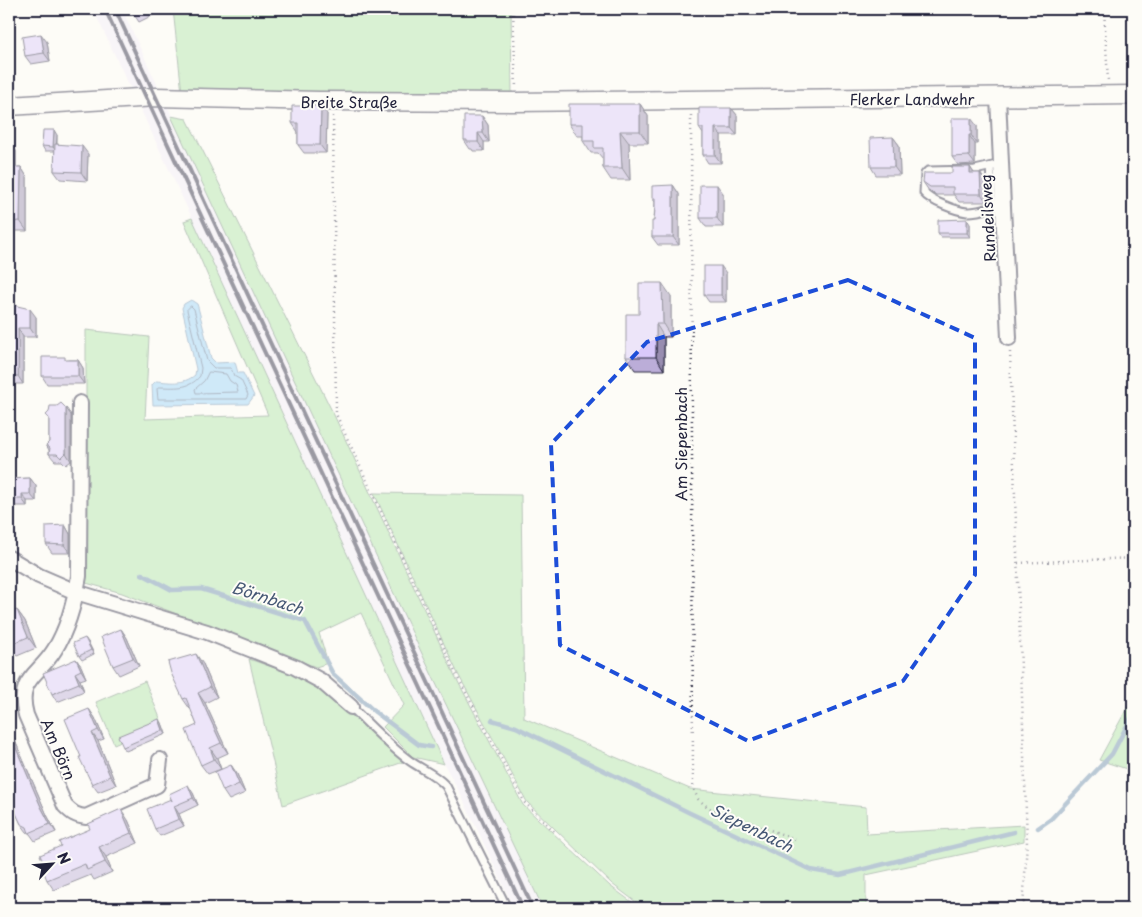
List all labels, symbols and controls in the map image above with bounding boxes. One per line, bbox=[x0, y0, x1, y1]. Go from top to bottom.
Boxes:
street label: Flerker Landwehr bbox=[849, 87, 975, 110]
street label: Breite Straße bbox=[300, 90, 398, 113]
street label: Rundeilsweg bbox=[973, 174, 1001, 262]
street label: Am Siepenbach bbox=[669, 387, 692, 501]
water label: Börnbach bbox=[229, 574, 307, 620]
street label: Am Börn bbox=[36, 715, 82, 783]
water label: Siepenbach bbox=[707, 797, 798, 858]
north arrow bbox=[28, 840, 78, 890]
text: N bbox=[52, 848, 76, 868]

